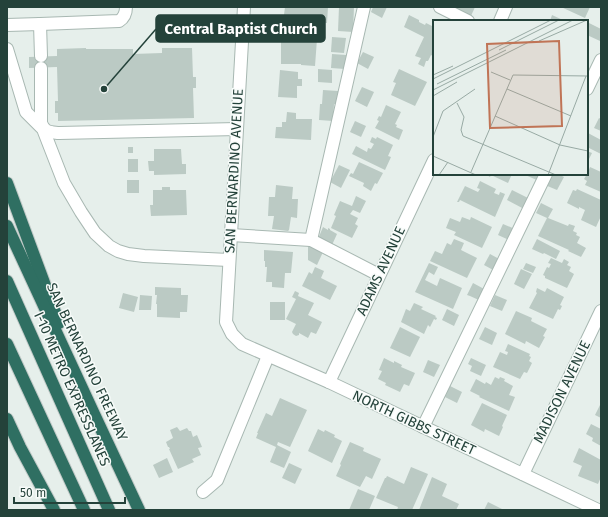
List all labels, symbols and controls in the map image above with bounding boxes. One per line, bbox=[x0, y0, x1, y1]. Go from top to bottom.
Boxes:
callout: Central Baptist Church bbox=[156, 15, 325, 42]
text: Central Baptist Church bbox=[165, 20, 317, 38]
inset map bbox=[433, 20, 588, 175]
street label: SAN BERNARDINO AVENUE bbox=[221, 88, 247, 254]
street label: ADAMS AVENUE bbox=[353, 224, 409, 318]
street label: SAN BERNARDINO FREEWAY bbox=[43, 280, 131, 444]
street label: I-10 METRO EXPRESSLANES bbox=[30, 309, 114, 469]
street label: MADISON AVENUE bbox=[530, 338, 594, 446]
street label: NORTH GIBBS STREET bbox=[350, 387, 479, 459]
scale bar bbox=[14, 479, 125, 505]
text: 50 m bbox=[20, 486, 46, 500]

